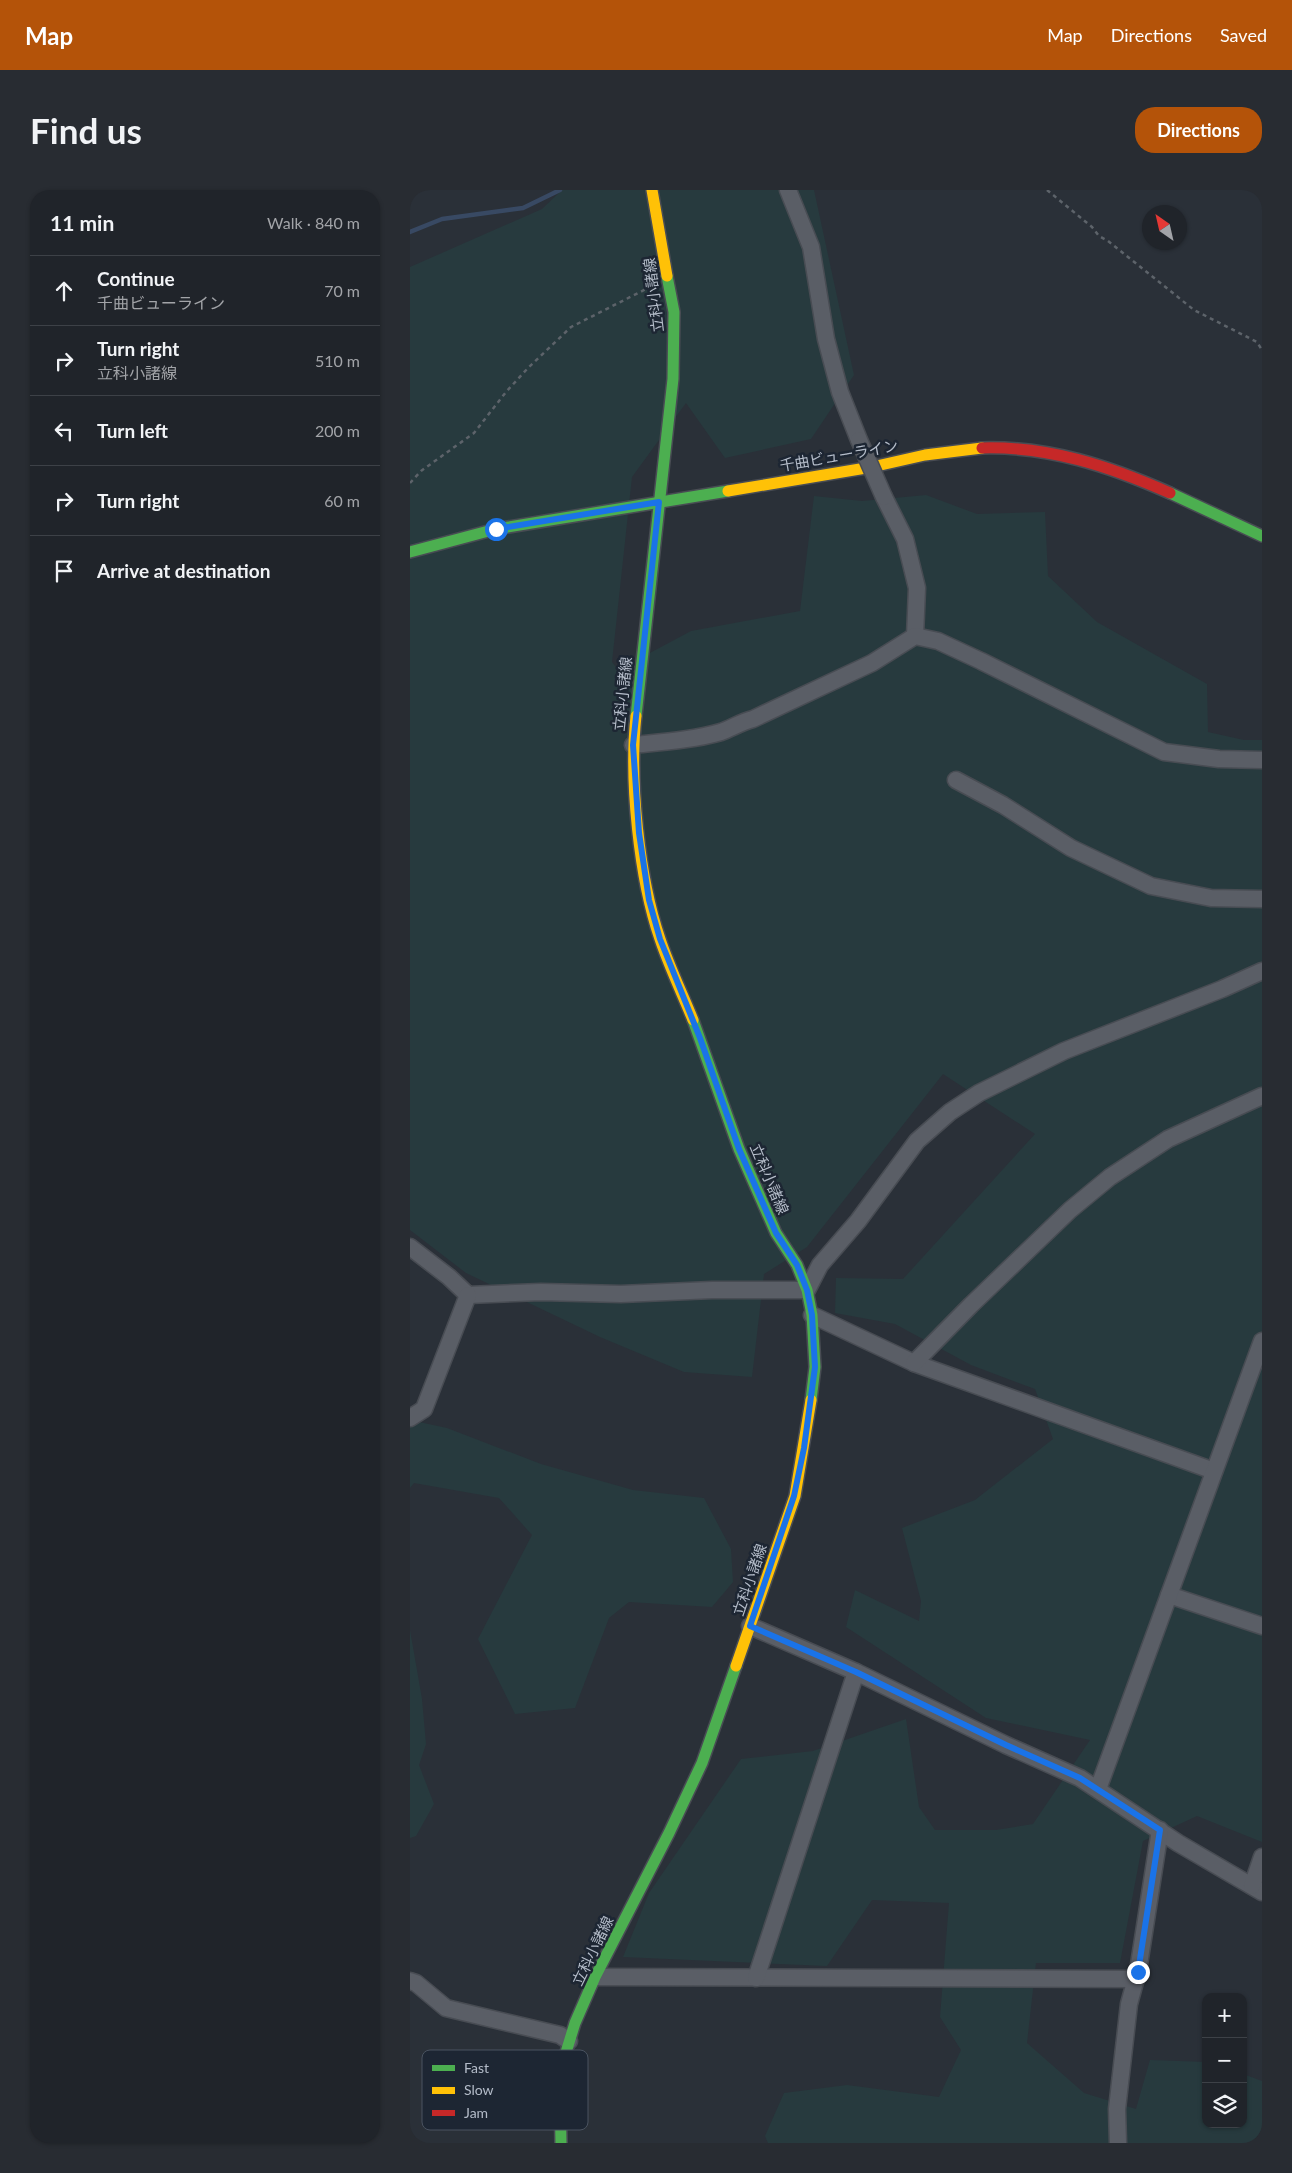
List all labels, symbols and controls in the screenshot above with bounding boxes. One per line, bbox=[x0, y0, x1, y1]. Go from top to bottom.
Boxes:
text: Map bbox=[25, 21, 73, 50]
text: Map bbox=[1047, 24, 1083, 46]
text: Directions bbox=[1111, 24, 1192, 46]
text: Saved bbox=[1220, 24, 1267, 46]
button: Directions bbox=[1135, 107, 1262, 153]
text: Find us bbox=[30, 109, 142, 151]
north arrow bbox=[1142, 205, 1187, 250]
text: 11 min bbox=[50, 210, 114, 235]
text: Walk · 840 m bbox=[267, 213, 360, 232]
street label: 立科小諸線 bbox=[640, 257, 667, 333]
text: Continue bbox=[97, 267, 175, 290]
icon: ahead bbox=[50, 277, 78, 305]
text: 70 m bbox=[324, 281, 360, 300]
text: 千曲ビューライン bbox=[97, 293, 225, 312]
text: Turn right bbox=[97, 337, 179, 360]
icon: right bbox=[50, 347, 78, 375]
text: 510 m bbox=[315, 351, 360, 370]
text: 立科小諸線 bbox=[97, 363, 177, 382]
icon: left bbox=[50, 417, 78, 445]
text: Turn left bbox=[97, 419, 168, 442]
text: 200 m bbox=[315, 421, 360, 440]
street label: 千曲ビューライン bbox=[778, 436, 899, 474]
icon: right bbox=[50, 487, 78, 515]
text: Turn right bbox=[97, 489, 179, 512]
text: 60 m bbox=[324, 491, 360, 510]
route start bbox=[485, 518, 508, 541]
icon: arrive bbox=[50, 557, 78, 585]
text: Arrive at destination bbox=[97, 559, 270, 582]
street label: 立科小諸線 bbox=[609, 656, 635, 732]
street label: 立科小諸線 bbox=[747, 1141, 793, 1217]
street label: 立科小諸線 bbox=[728, 1541, 770, 1618]
street label: 立科小諸線 bbox=[568, 1913, 617, 1988]
route end bbox=[1127, 1961, 1150, 1984]
map controls bbox=[1202, 1993, 1247, 2128]
button: + bbox=[1202, 1993, 1247, 2038]
button: − bbox=[1202, 2038, 1247, 2083]
legend bbox=[422, 2050, 588, 2130]
text: Fast bbox=[464, 2059, 489, 2076]
text: Slow bbox=[464, 2081, 494, 2098]
button: layers bbox=[1202, 2083, 1247, 2128]
text: Jam bbox=[464, 2104, 488, 2121]

